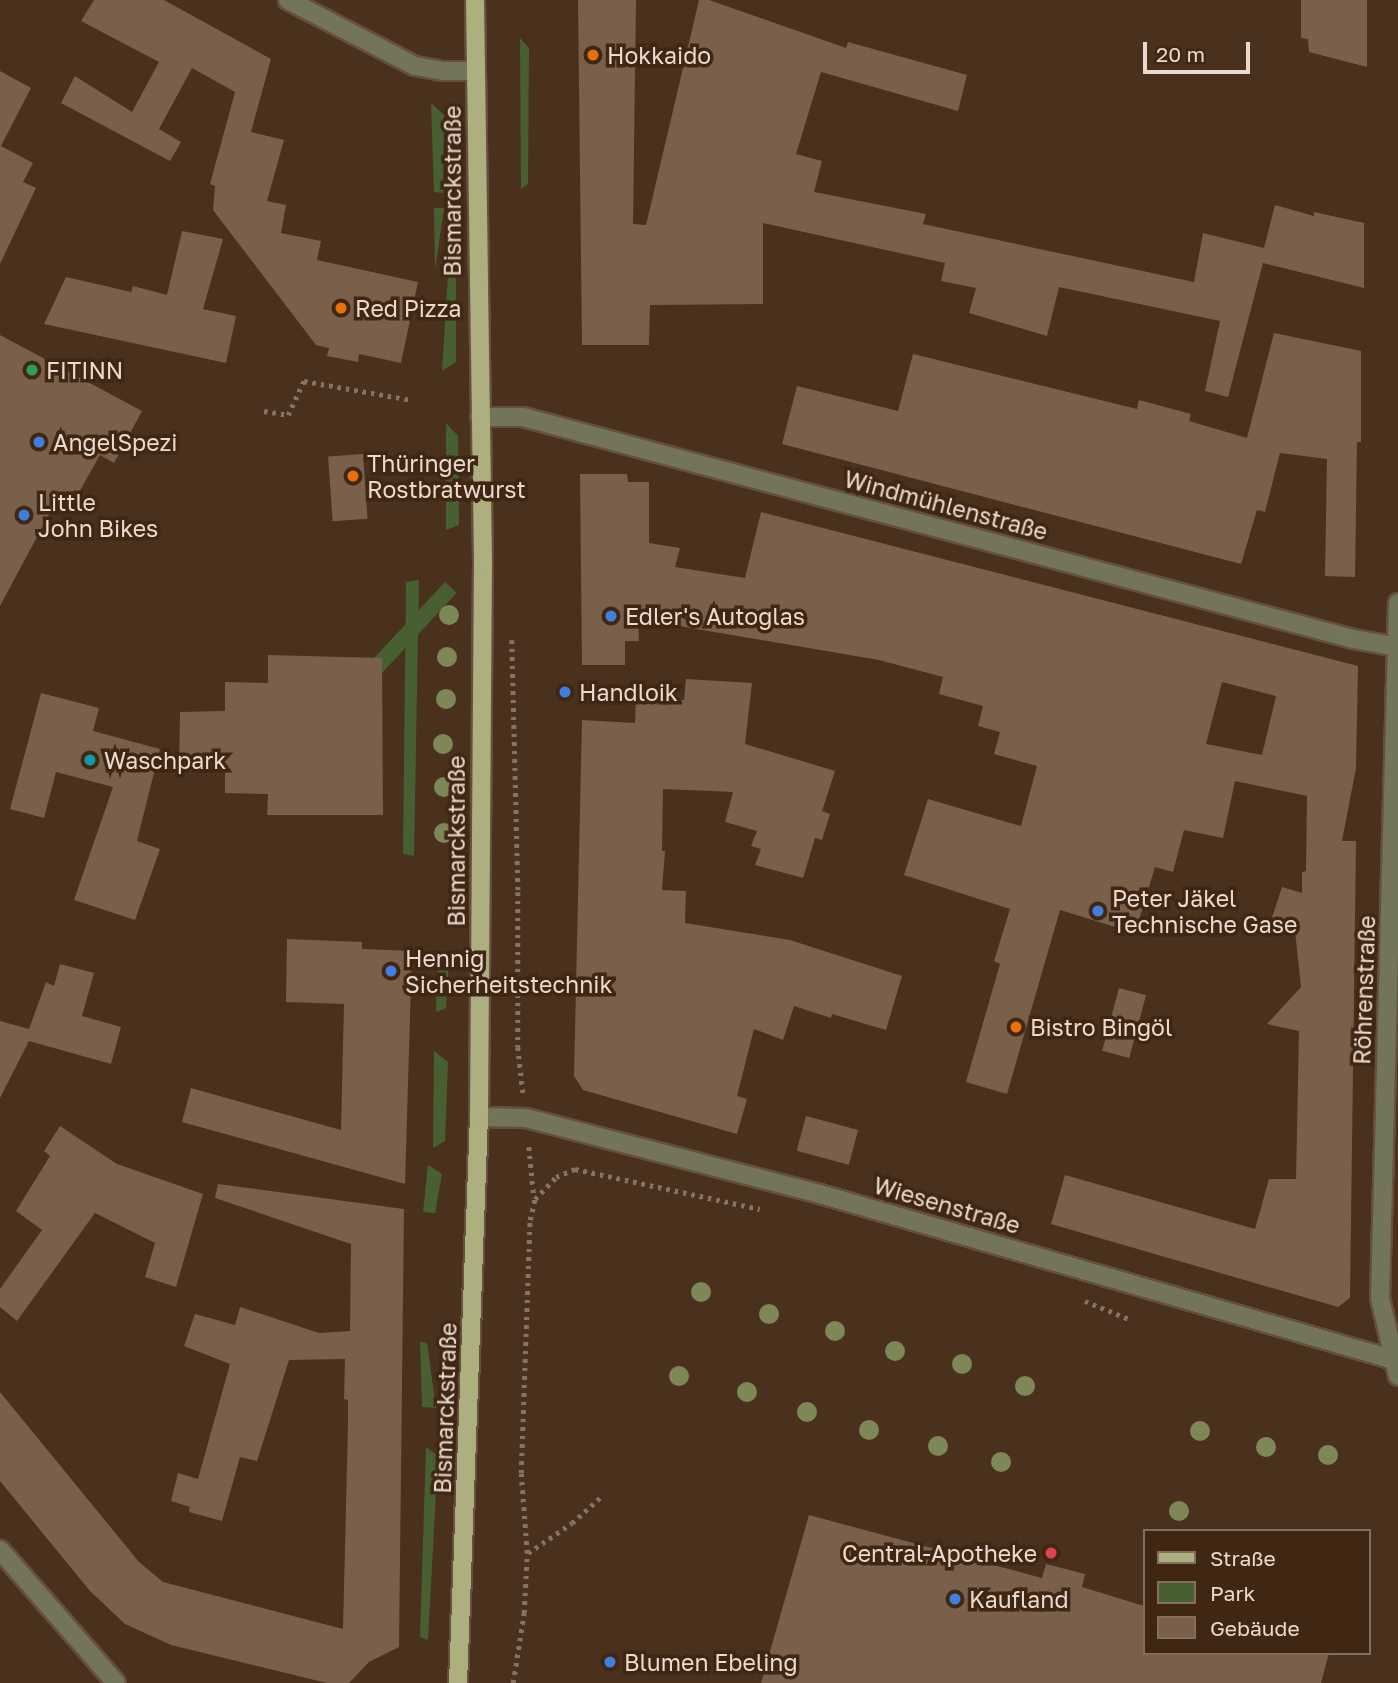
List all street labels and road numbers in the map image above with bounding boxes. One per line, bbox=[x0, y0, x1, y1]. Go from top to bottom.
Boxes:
street label: Bismarckstraße bbox=[438, 105, 466, 277]
street label: Windmühlenstraße bbox=[841, 465, 1051, 545]
street label: Bismarckstraße bbox=[442, 755, 470, 927]
street label: Röhrenstraße bbox=[1348, 915, 1380, 1065]
street label: Wiesenstraße bbox=[871, 1171, 1023, 1239]
street label: Bismarckstraße bbox=[428, 1322, 462, 1494]

